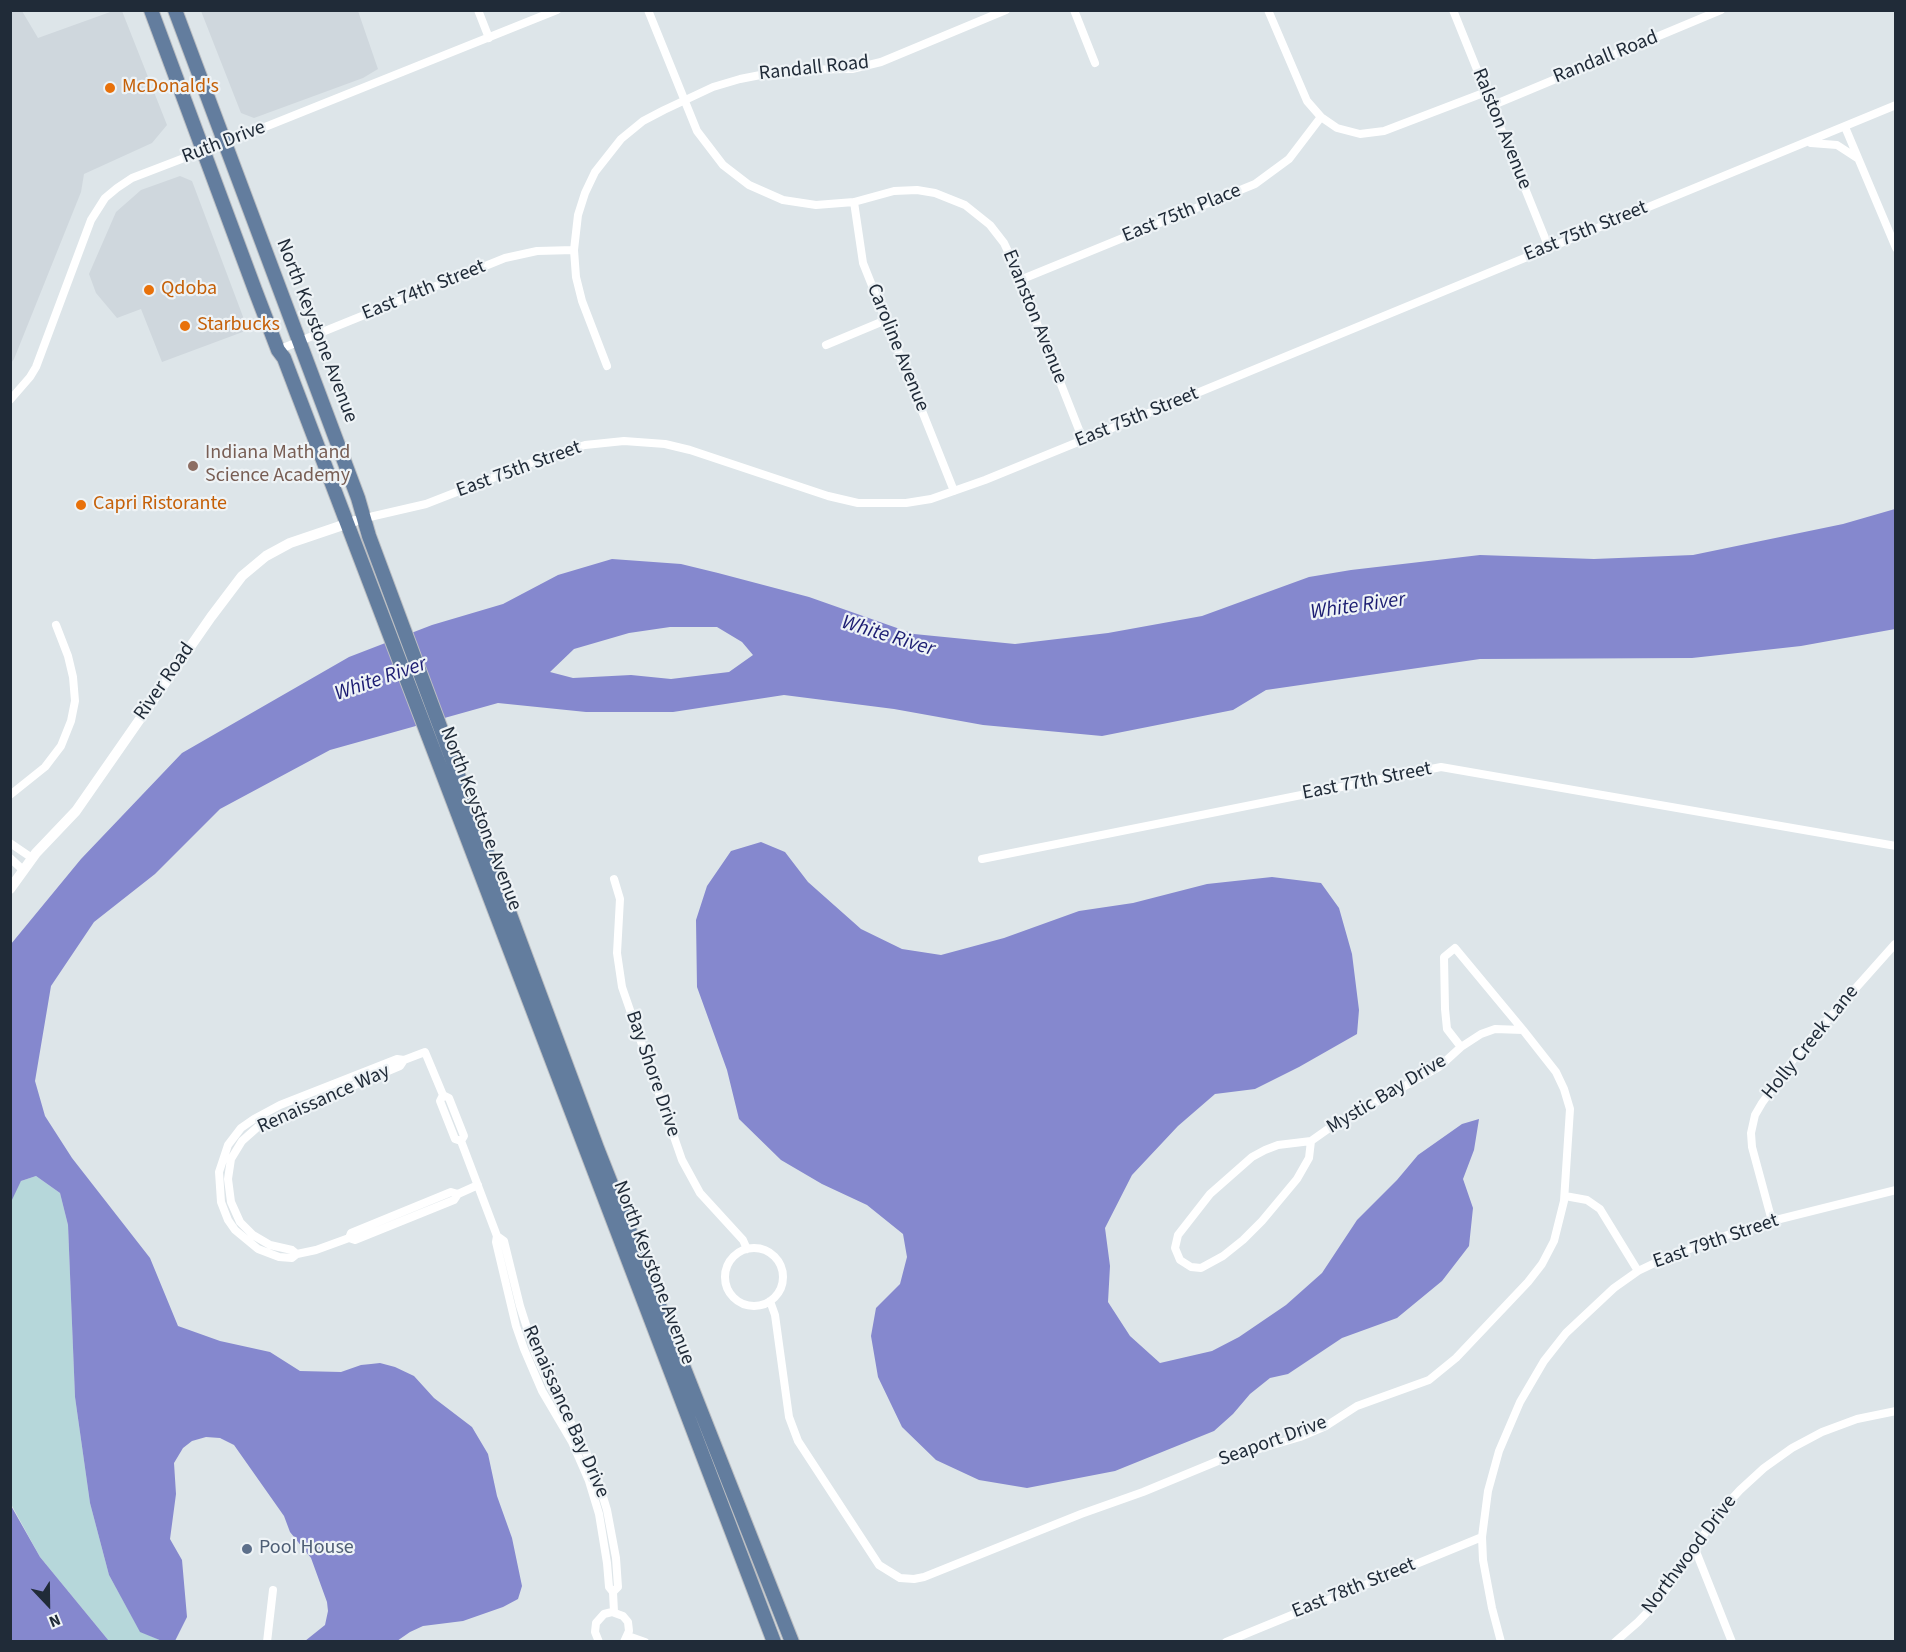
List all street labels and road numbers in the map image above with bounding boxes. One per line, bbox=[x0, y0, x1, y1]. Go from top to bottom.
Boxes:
street label: Randall Road bbox=[1550, 26, 1662, 90]
street label: Randall Road bbox=[758, 51, 870, 87]
street label: Ralston Avenue bbox=[1466, 65, 1536, 193]
street label: Ruth Drive bbox=[179, 116, 269, 170]
street label: East 75th Place bbox=[1119, 179, 1245, 249]
street label: East 75th Street bbox=[1521, 196, 1651, 268]
street label: North Keystone Avenue bbox=[270, 236, 362, 426]
street label: Evanston Avenue bbox=[996, 247, 1072, 387]
street label: East 74th Street bbox=[359, 255, 489, 327]
street label: Caroline Avenue bbox=[860, 281, 934, 415]
street label: East 75th Street bbox=[1072, 382, 1202, 454]
street label: East 75th Street bbox=[453, 436, 585, 504]
street label: River Road bbox=[130, 639, 200, 725]
street label: North Keystone Avenue bbox=[434, 724, 526, 914]
street label: East 77th Street bbox=[1300, 758, 1434, 806]
street label: Holly Creek Lane bbox=[1758, 981, 1864, 1105]
street label: Bay Shore Drive bbox=[619, 1008, 685, 1140]
street label: Mystic Bay Drive bbox=[1323, 1050, 1451, 1140]
street label: Renaissance Way bbox=[254, 1060, 394, 1140]
street label: North Keystone Avenue bbox=[607, 1178, 699, 1368]
street label: East 79th Street bbox=[1650, 1209, 1782, 1275]
street label: Renaissance Bay Drive bbox=[516, 1322, 614, 1502]
street label: Seaport Drive bbox=[1216, 1411, 1330, 1473]
street label: Northwood Drive bbox=[1637, 1491, 1743, 1619]
street label: East 78th Street bbox=[1289, 1553, 1419, 1625]

